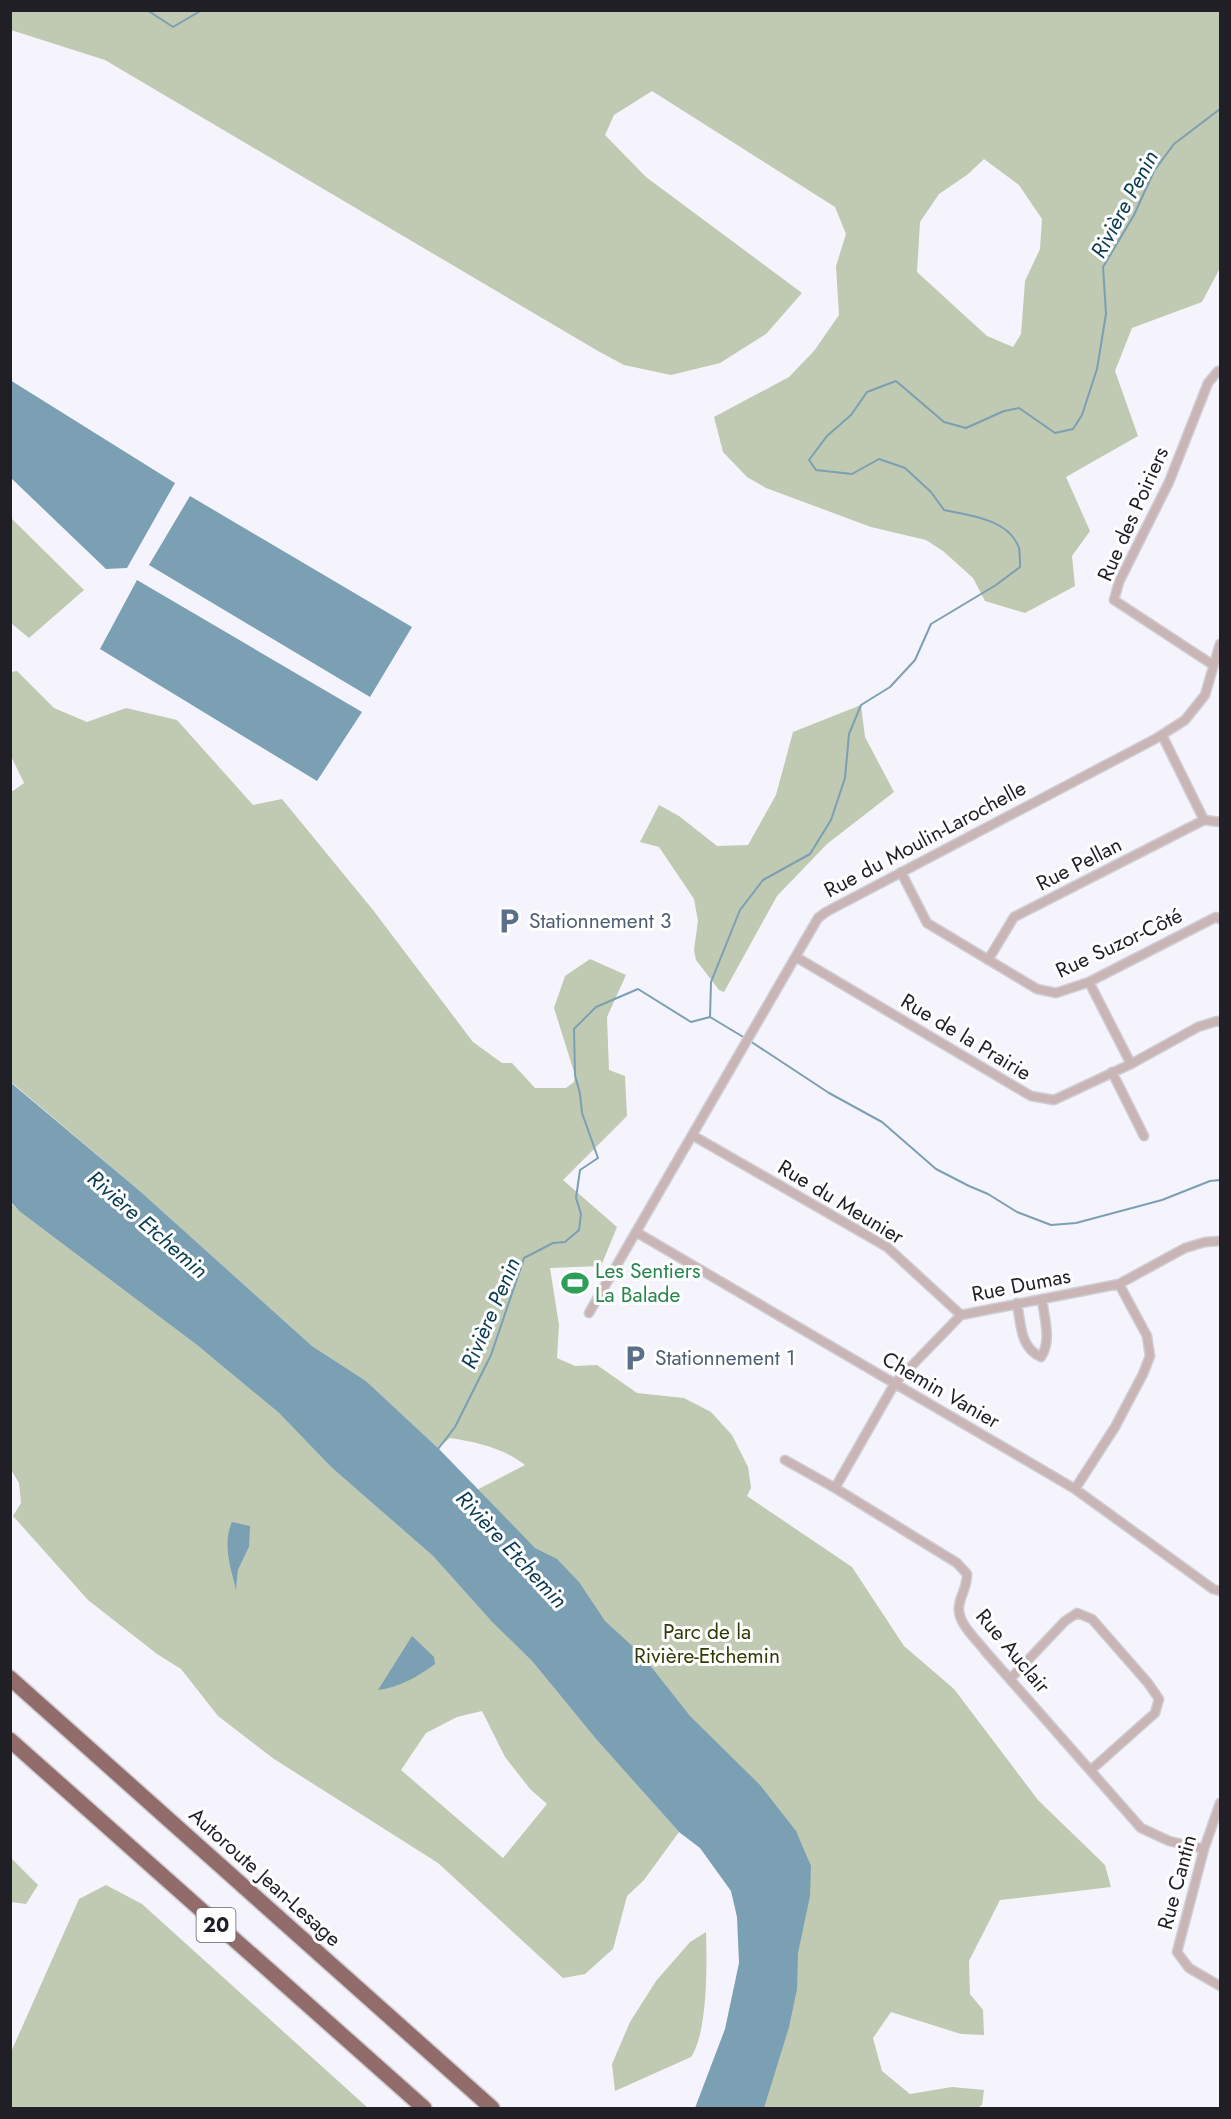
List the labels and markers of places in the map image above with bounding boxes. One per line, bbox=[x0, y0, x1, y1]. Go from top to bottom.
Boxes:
parking icon: Stationnement 3 bbox=[494, 906, 524, 936]
place label: Stationnement 3 bbox=[529, 906, 672, 936]
place label: Les Sentiers La Balade bbox=[595, 1256, 700, 1310]
sports icon: Les Sentiers La Balade bbox=[560, 1268, 590, 1298]
parking icon: Stationnement 1 bbox=[620, 1343, 650, 1373]
place label: Stationnement 1 bbox=[655, 1343, 796, 1373]

